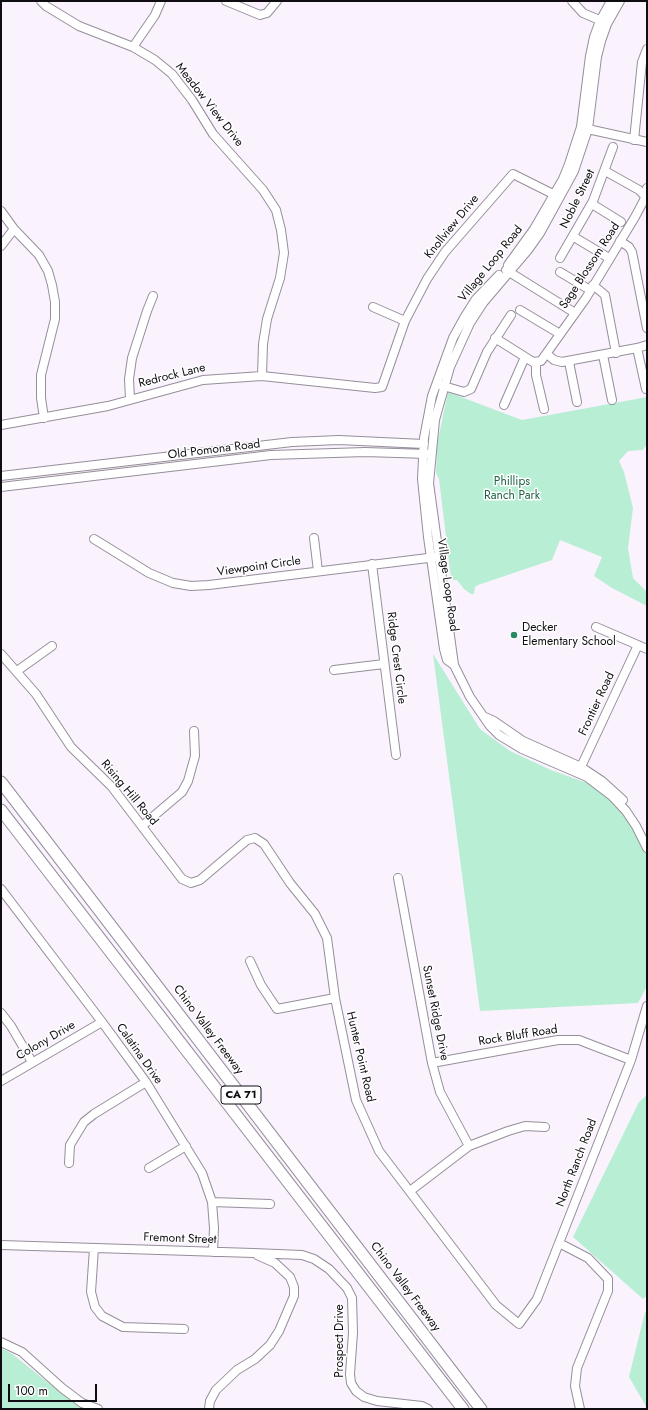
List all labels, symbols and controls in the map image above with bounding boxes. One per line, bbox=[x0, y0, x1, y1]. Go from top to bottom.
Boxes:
street label: Meadow View Drive bbox=[172, 60, 246, 150]
street label: Noble Street bbox=[558, 167, 598, 231]
street label: Knollview Drive bbox=[422, 192, 482, 262]
street label: Sage Blossom Road bbox=[557, 220, 623, 312]
street label: Village Loop Road bbox=[456, 223, 526, 305]
street label: Redrock Lane bbox=[137, 361, 207, 391]
street label: Old Pomona Road bbox=[167, 437, 261, 463]
park label: Phillips Ranch Park bbox=[484, 475, 540, 503]
street label: Village Loop Road bbox=[433, 538, 461, 632]
street label: Viewpoint Circle bbox=[216, 554, 302, 580]
street label: Ridge Crest Circle bbox=[383, 611, 409, 705]
place label: Decker Elementary School bbox=[522, 621, 616, 649]
marker: Decker Elementary School bbox=[509, 630, 519, 640]
street label: Frontier Road bbox=[576, 670, 618, 738]
street label: Rising Hill Road bbox=[97, 757, 161, 829]
street label: Sunset Ridge Drive bbox=[419, 964, 451, 1062]
street label: Chino Valley Freeway bbox=[170, 983, 246, 1077]
street label: Hunter Point Road bbox=[343, 1010, 377, 1104]
street label: Colony Drive bbox=[14, 1018, 78, 1064]
street label: Calatina Drive bbox=[113, 1021, 165, 1087]
street label: Rock Bluff Road bbox=[477, 1023, 559, 1049]
road number: CA 71 bbox=[221, 1086, 261, 1104]
street label: North Ranch Road bbox=[554, 1117, 600, 1209]
street label: Fremont Street bbox=[143, 1231, 217, 1247]
street label: Chino Valley Freeway bbox=[367, 1240, 443, 1334]
street label: Prospect Drive bbox=[333, 1304, 347, 1378]
scale bar bbox=[10, 1376, 99, 1402]
text: 100 m bbox=[15, 1382, 48, 1400]

